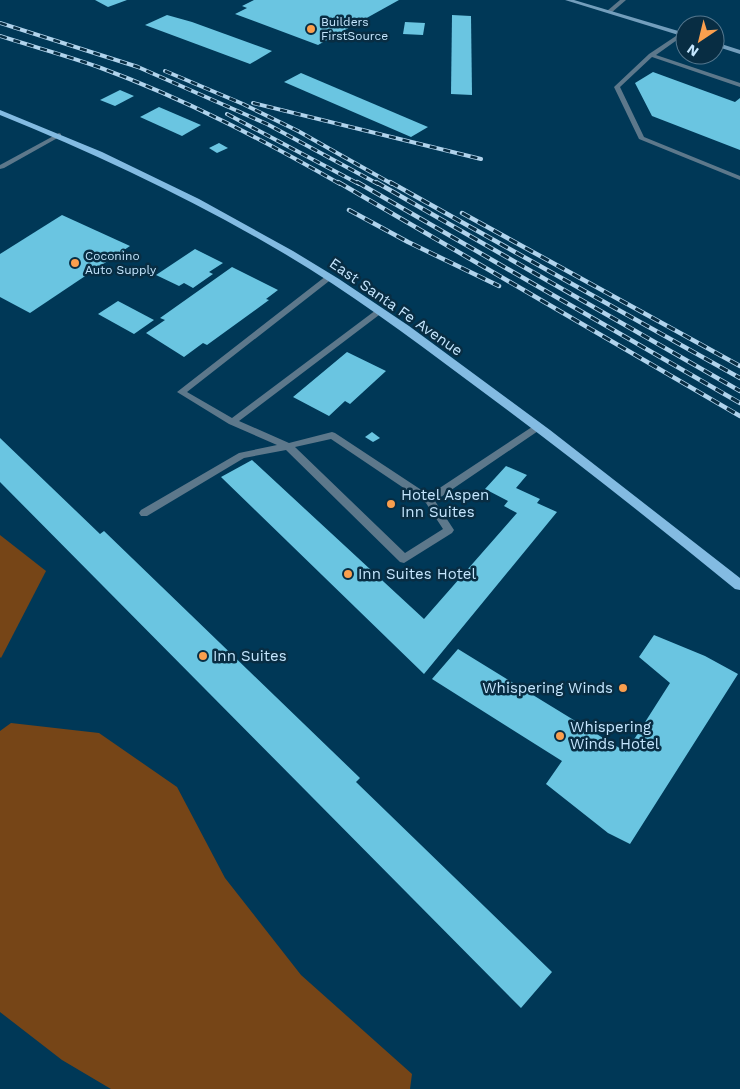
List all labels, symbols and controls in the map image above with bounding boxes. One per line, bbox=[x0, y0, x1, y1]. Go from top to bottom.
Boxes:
place label: Builders FirstSource bbox=[321, 15, 388, 43]
north arrow bbox=[675, 15, 725, 65]
marker: Builders FirstSource bbox=[305, 23, 317, 35]
text: N bbox=[684, 41, 701, 60]
place label: Coconino Auto Supply bbox=[85, 249, 157, 277]
street label: East Santa Fe Avenue bbox=[326, 254, 466, 360]
marker: Coconino Auto Supply bbox=[69, 257, 81, 269]
place label: Hotel Aspen Inn Suites bbox=[401, 486, 489, 521]
marker: Hotel Aspen Inn Suites bbox=[385, 498, 397, 510]
place label: Inn Suites Hotel bbox=[358, 565, 476, 583]
marker: Inn Suites Hotel bbox=[342, 568, 354, 580]
place label: Inn Suites bbox=[213, 647, 287, 665]
marker: Inn Suites bbox=[197, 650, 209, 662]
place label: Whispering Winds bbox=[482, 679, 613, 697]
marker: Whispering Winds bbox=[617, 682, 629, 694]
place label: Whispering Winds Hotel bbox=[570, 718, 660, 753]
marker: Whispering Winds Hotel bbox=[554, 730, 566, 742]

